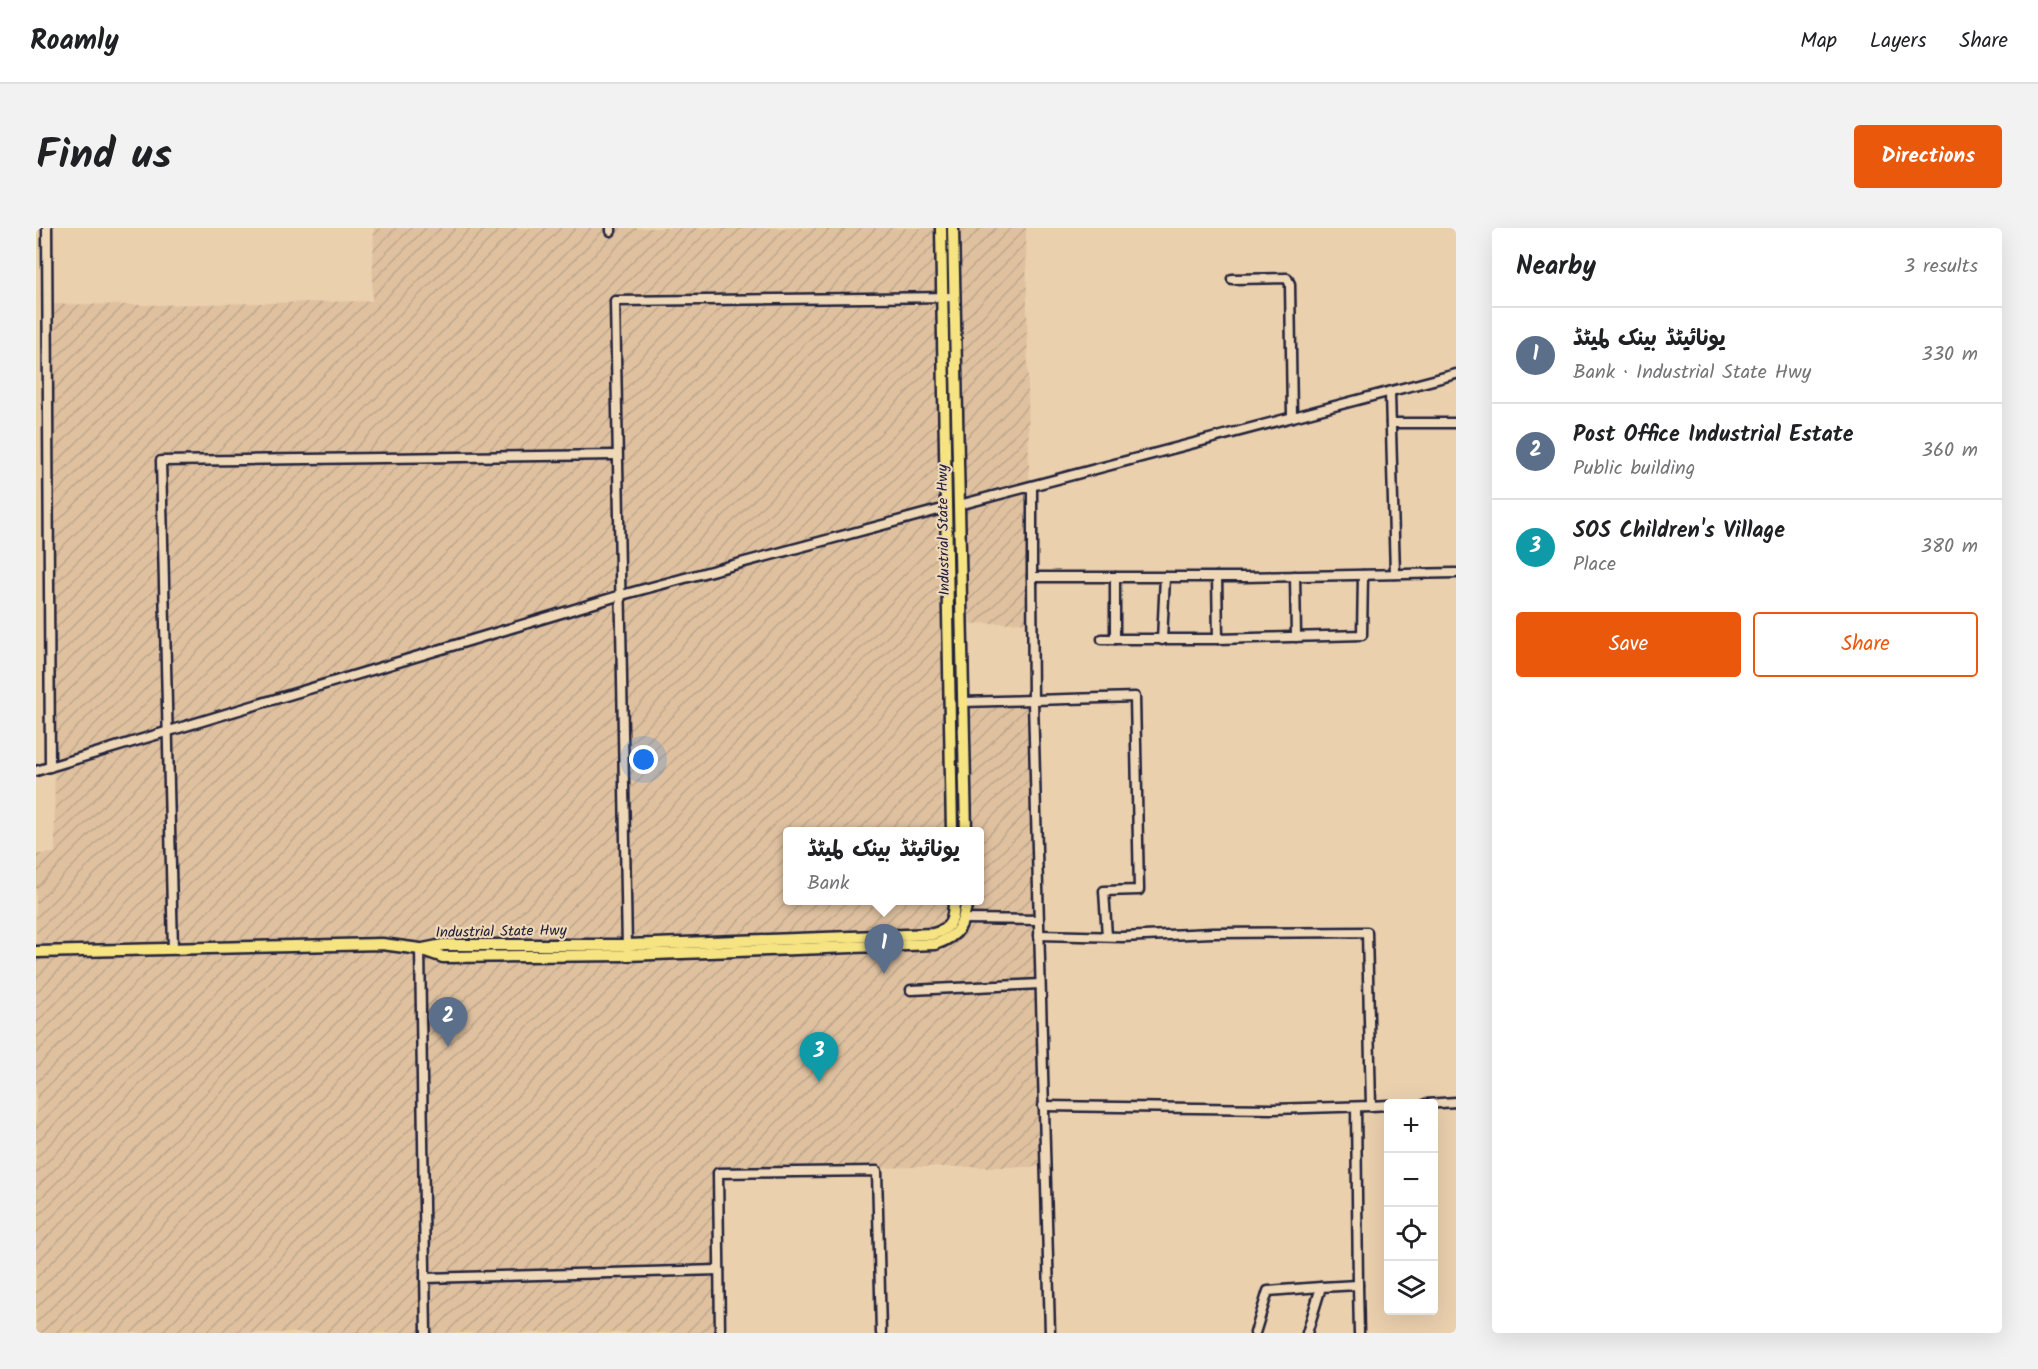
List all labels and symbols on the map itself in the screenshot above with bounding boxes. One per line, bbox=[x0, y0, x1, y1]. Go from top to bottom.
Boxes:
street label: Industrial State Hwy bbox=[931, 463, 957, 596]
your location bbox=[629, 745, 658, 774]
street label: Industrial State Hwy bbox=[435, 919, 568, 945]
pin: 1 bbox=[864, 924, 904, 974]
pin: 2 bbox=[428, 998, 468, 1047]
pin: 3 bbox=[800, 1032, 838, 1082]

